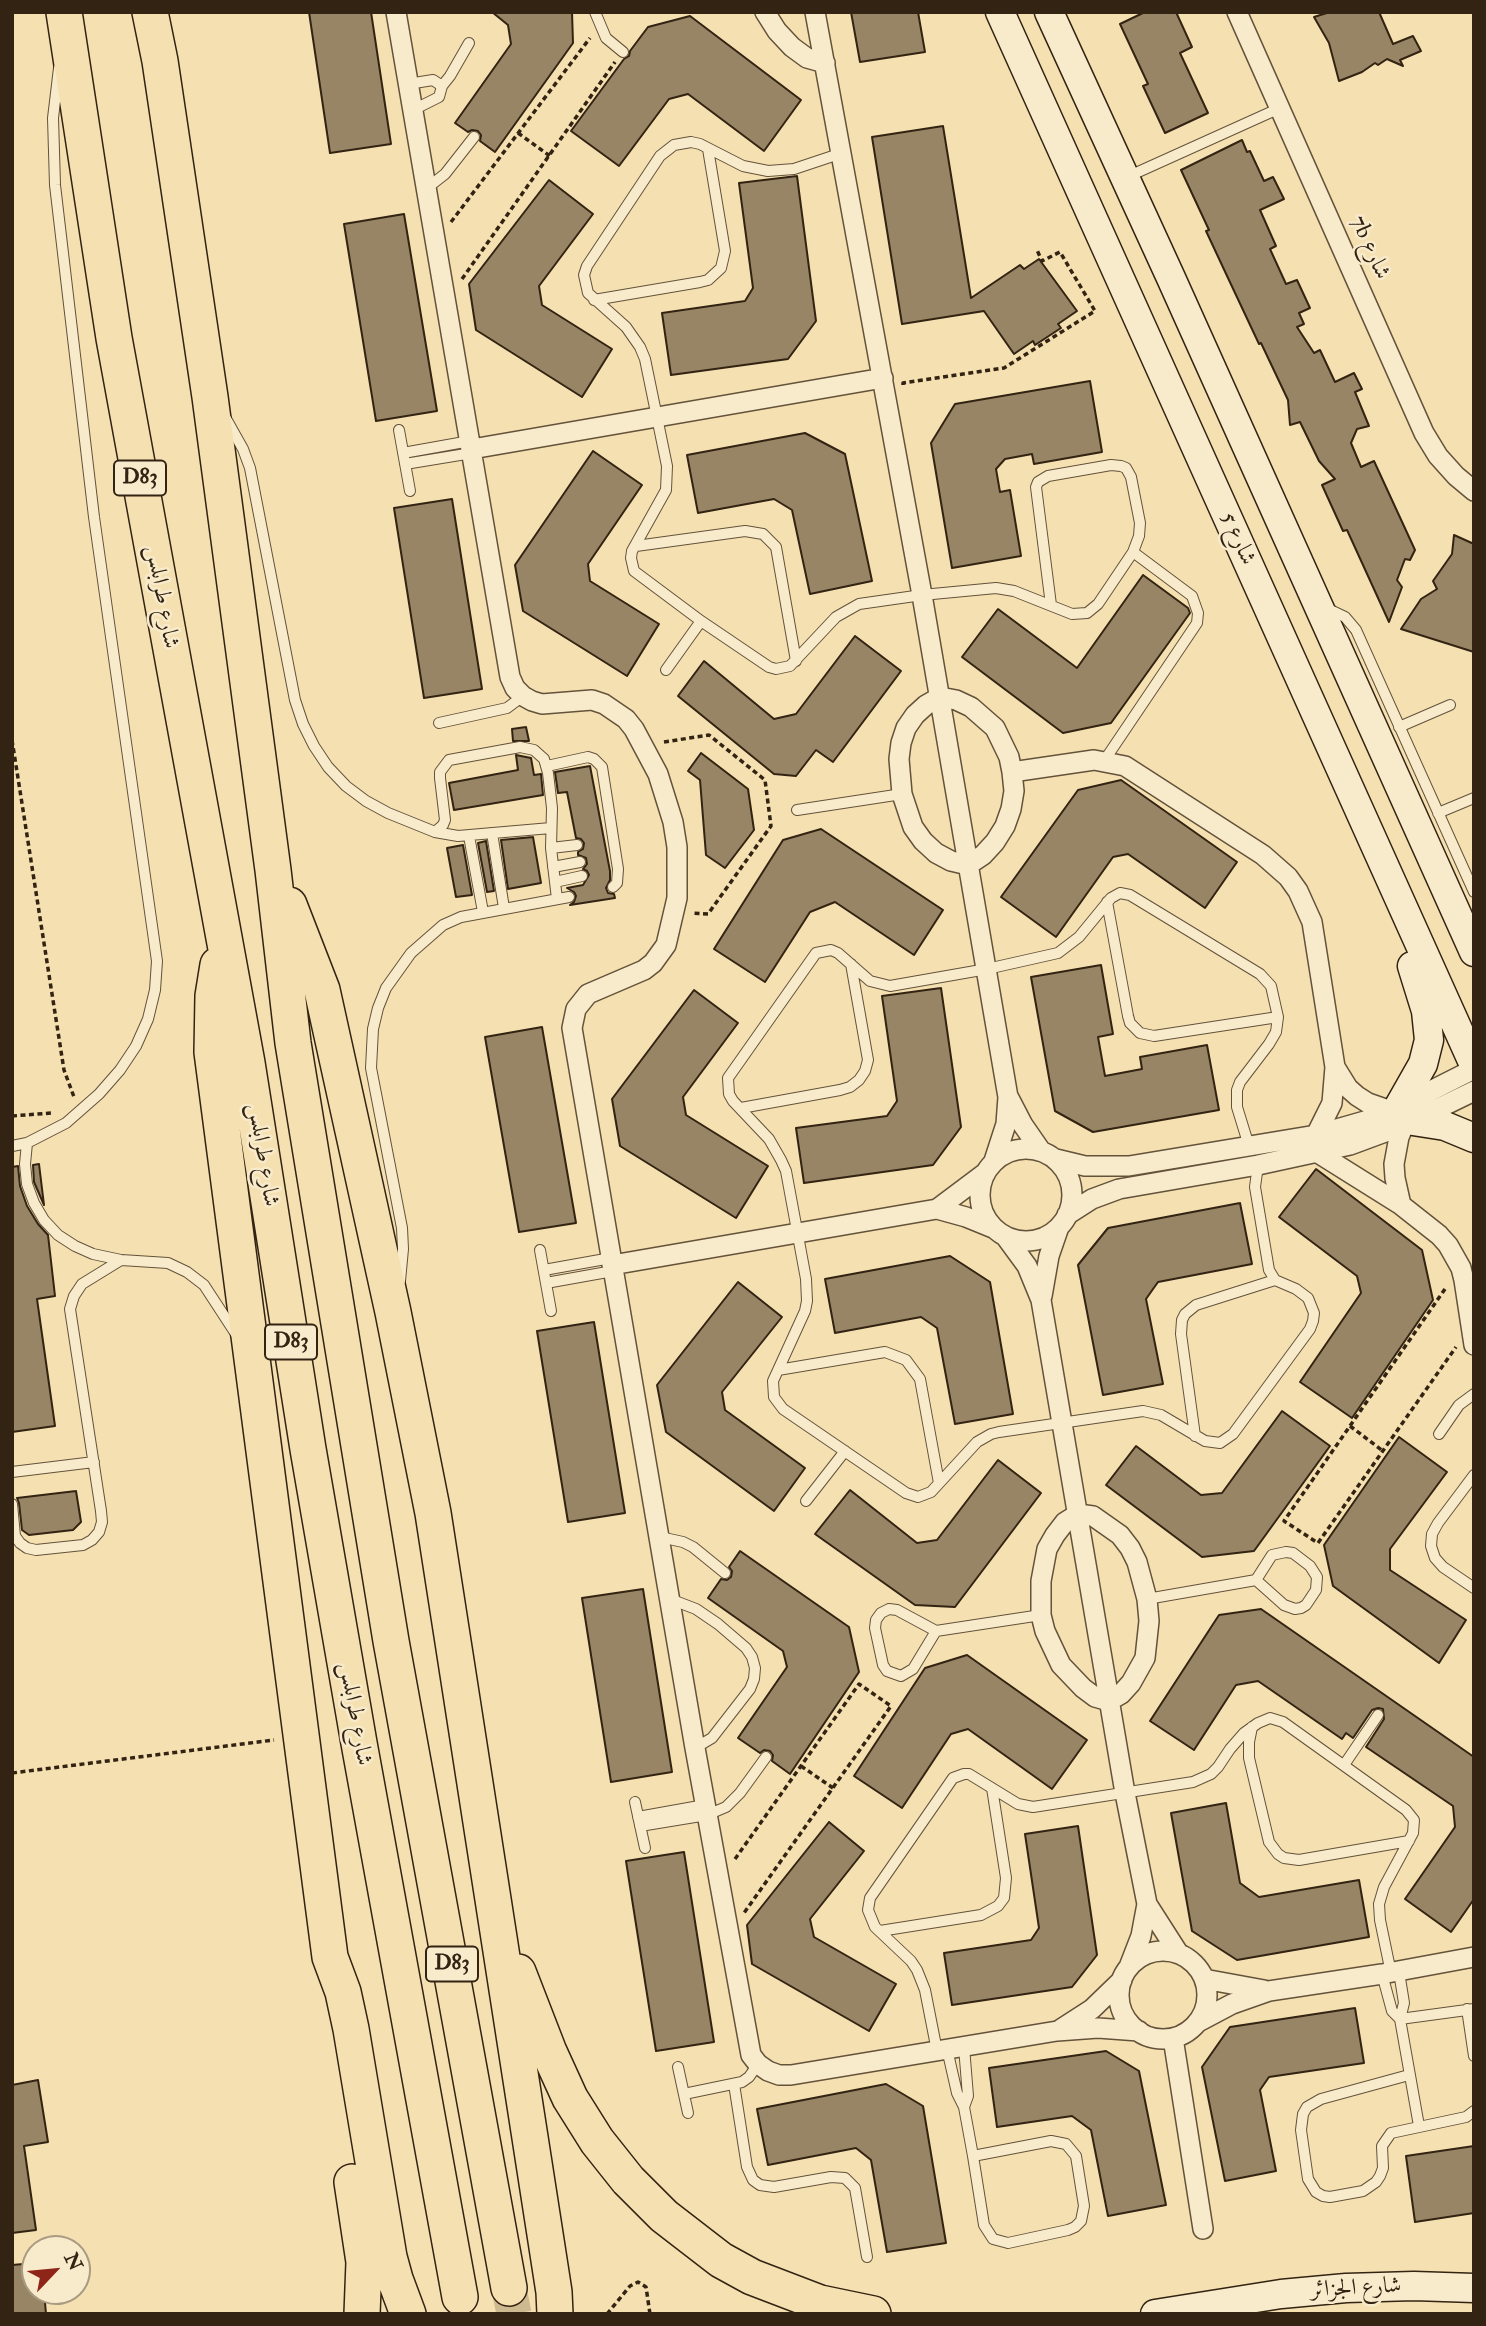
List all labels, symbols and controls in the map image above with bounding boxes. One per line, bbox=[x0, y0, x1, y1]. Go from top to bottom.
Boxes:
street label: 7b شارع bbox=[1343, 212, 1395, 284]
road number: D83 bbox=[114, 461, 166, 496]
street label: شارع 5 bbox=[1213, 508, 1261, 570]
street label: شارع طرابلس bbox=[138, 543, 184, 651]
street label: شارع طرابلس bbox=[240, 1101, 284, 1209]
road number: D83 bbox=[265, 1324, 317, 1360]
street label: شارع طرابلس bbox=[331, 1660, 377, 1768]
road number: D83 bbox=[426, 1946, 478, 1982]
north arrow bbox=[21, 2235, 91, 2305]
text: N bbox=[59, 2249, 88, 2275]
street label: شارع الجزائر bbox=[1310, 2273, 1402, 2305]

